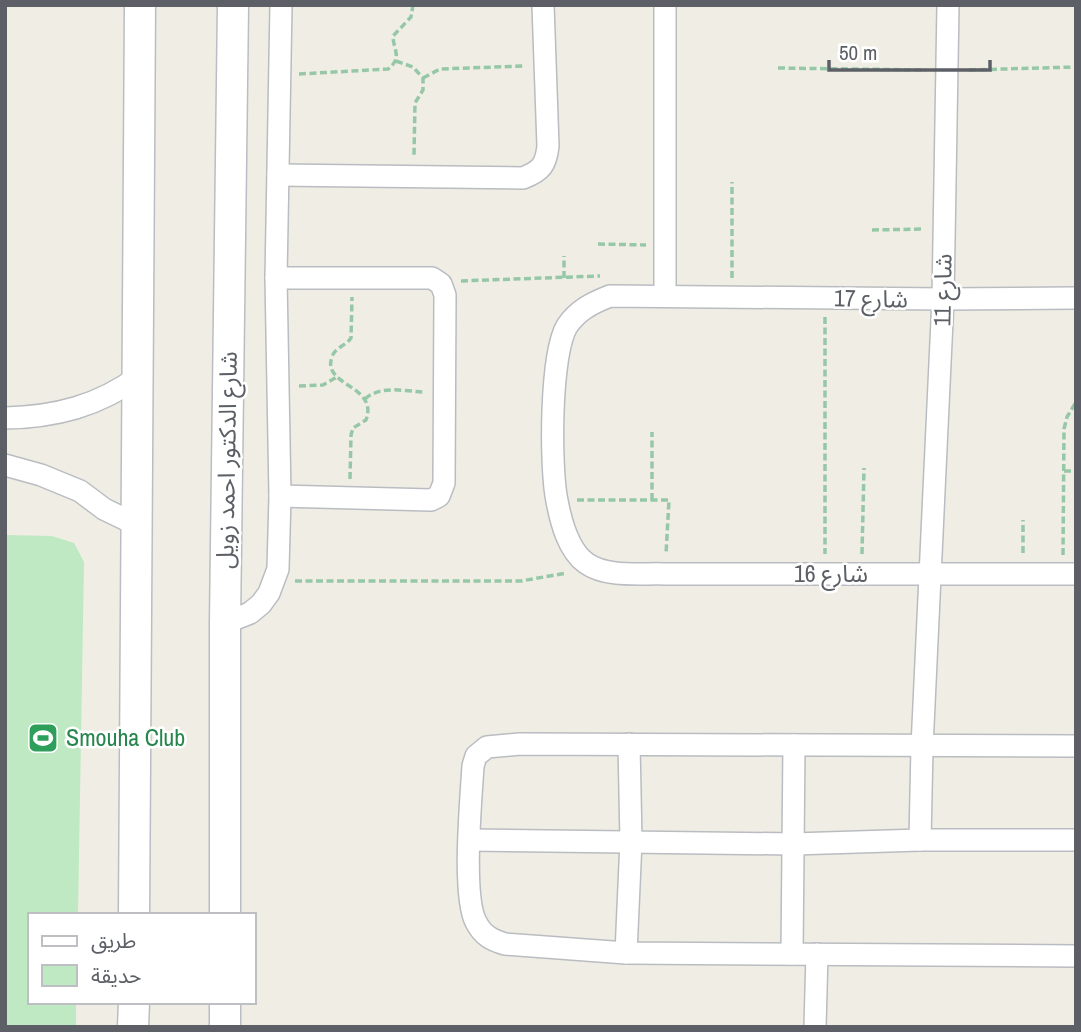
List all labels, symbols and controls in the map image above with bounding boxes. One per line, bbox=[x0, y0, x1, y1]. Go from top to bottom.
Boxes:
scale bar bbox=[829, 28, 990, 72]
text: 50 m bbox=[839, 38, 877, 67]
street label: شارع 11 bbox=[925, 253, 961, 327]
street label: شارع 17 bbox=[834, 281, 908, 317]
street label: شارع الدكتور احمد زويل bbox=[208, 351, 246, 569]
street label: شارع 16 bbox=[794, 557, 868, 591]
sports icon: Smouha Club bbox=[26, 721, 60, 755]
place label: Smouha Club bbox=[66, 721, 185, 753]
legend bbox=[28, 913, 256, 1004]
text: طريق bbox=[91, 926, 136, 955]
text: حديقة bbox=[91, 961, 141, 990]

